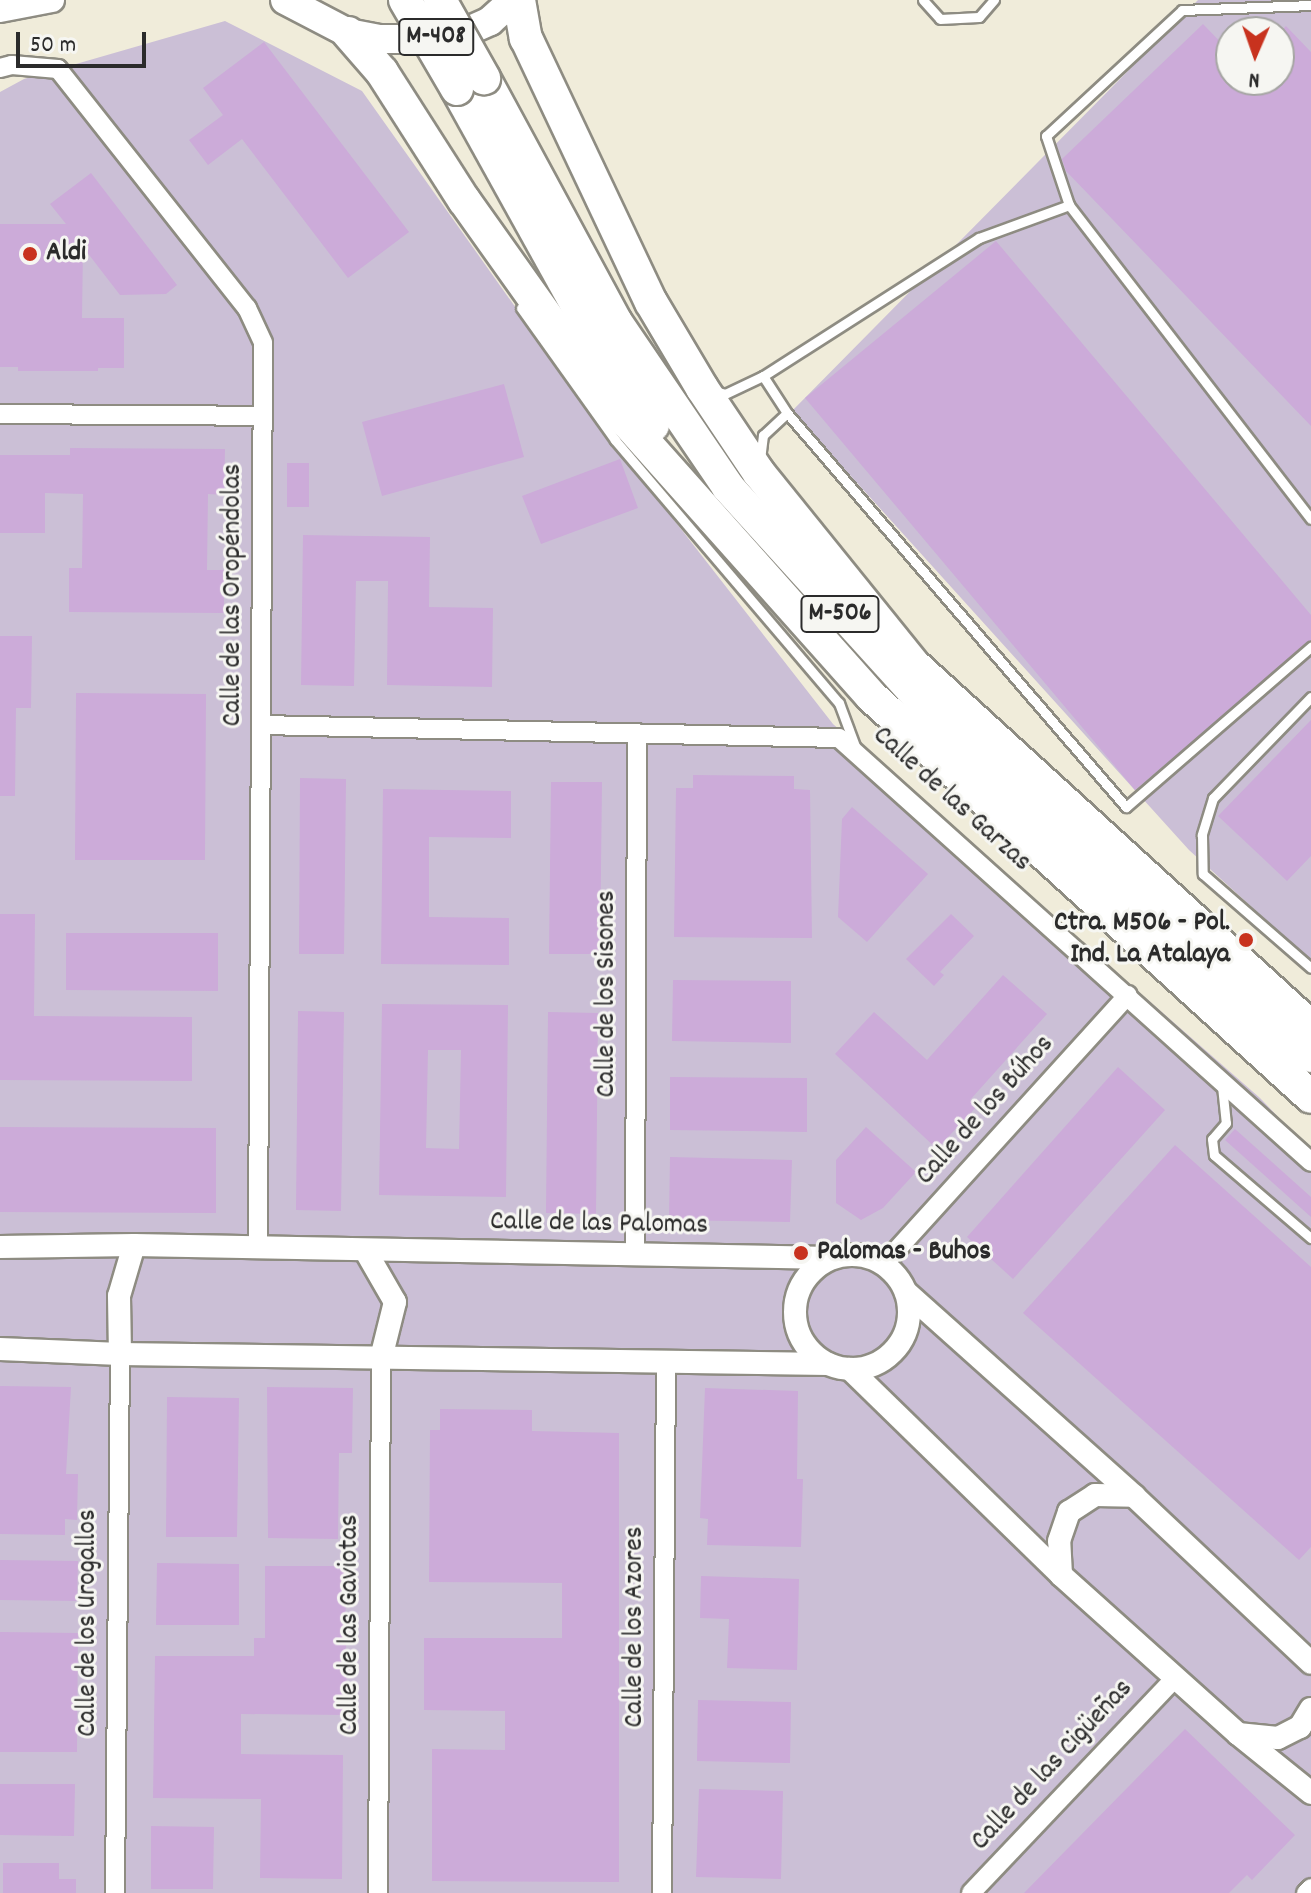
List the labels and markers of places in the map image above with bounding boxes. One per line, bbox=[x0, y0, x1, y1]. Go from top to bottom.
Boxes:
place label: Aldi bbox=[46, 237, 86, 271]
marker: Aldi bbox=[21, 245, 39, 263]
place label: Ctra. M506 - Pol. Ind. La Atalaya bbox=[1054, 907, 1230, 973]
marker: Ctra. M506 - Pol. Ind. La Atalaya bbox=[1237, 931, 1255, 949]
place label: Palomas - Buhos bbox=[817, 1236, 991, 1270]
marker: Palomas - Buhos bbox=[792, 1244, 810, 1262]

